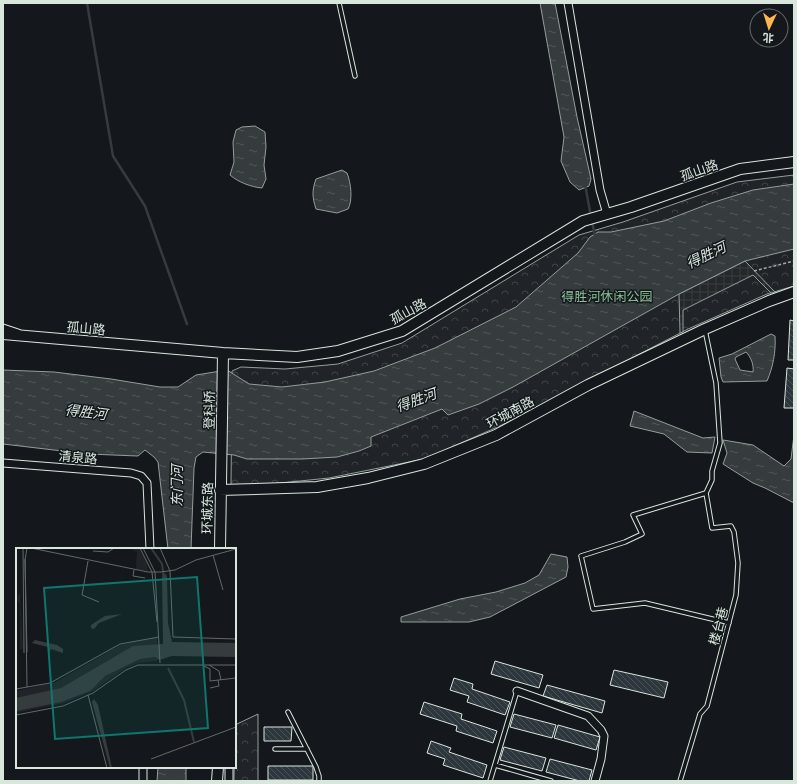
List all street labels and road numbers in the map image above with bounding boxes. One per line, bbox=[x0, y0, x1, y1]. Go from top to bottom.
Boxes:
street label: 孤山路 bbox=[678, 156, 720, 184]
street label: 孤山路 bbox=[387, 295, 429, 327]
street label: 孤山路 bbox=[66, 318, 106, 338]
street label: 登科桥 bbox=[201, 390, 217, 430]
street label: 环城南路 bbox=[483, 393, 537, 431]
street label: 清泉路 bbox=[58, 447, 98, 467]
street label: 环城东路 bbox=[199, 482, 215, 534]
street label: 楼台巷 bbox=[705, 605, 731, 647]

